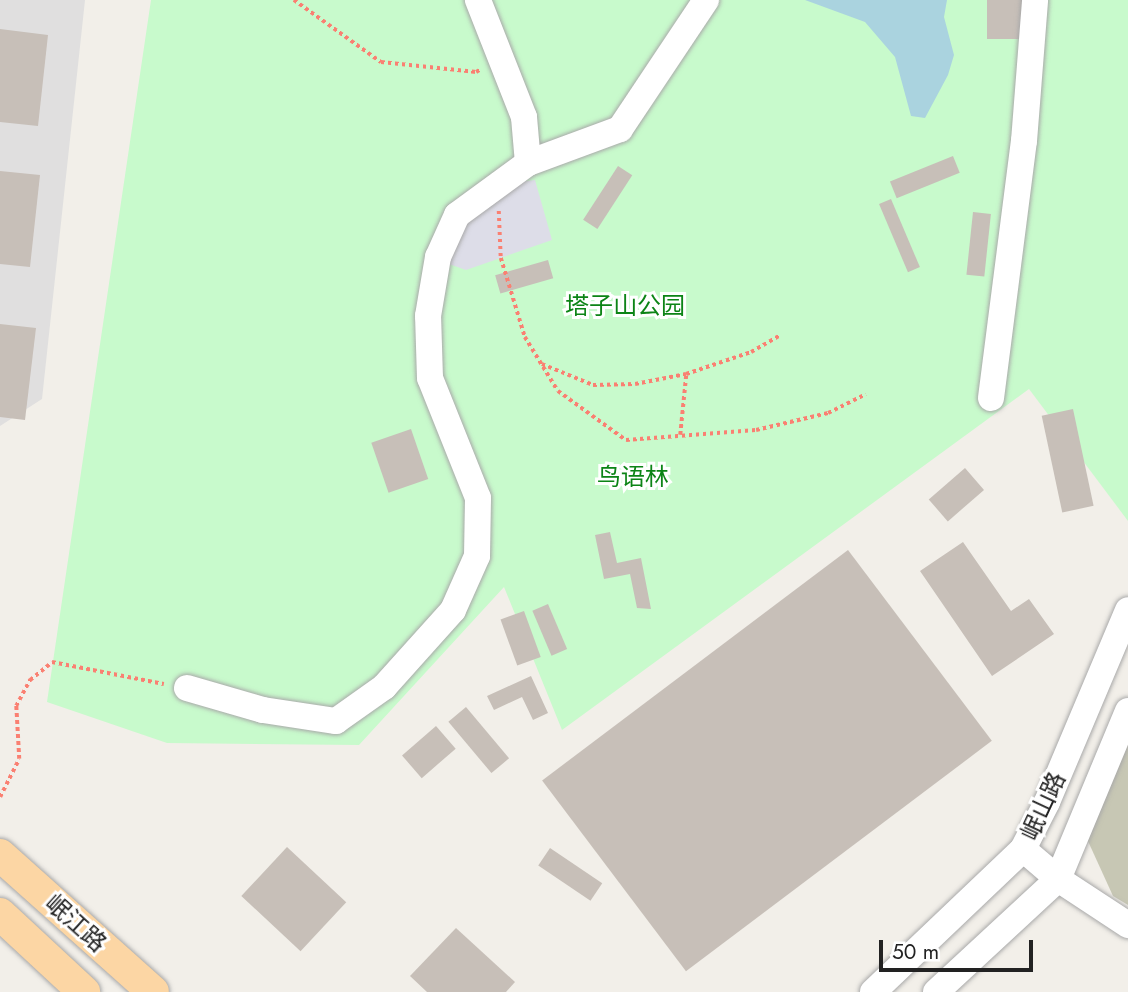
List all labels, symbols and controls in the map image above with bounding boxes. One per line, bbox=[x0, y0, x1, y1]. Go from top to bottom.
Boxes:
park label: 塔子山公园 bbox=[565, 292, 685, 320]
park label: 鸟语林 bbox=[597, 463, 669, 491]
street label: 岷山路 bbox=[1015, 767, 1071, 845]
street label: 岷江路 bbox=[40, 888, 112, 958]
scale bar bbox=[883, 926, 1037, 970]
text: 50 m bbox=[892, 937, 939, 967]

